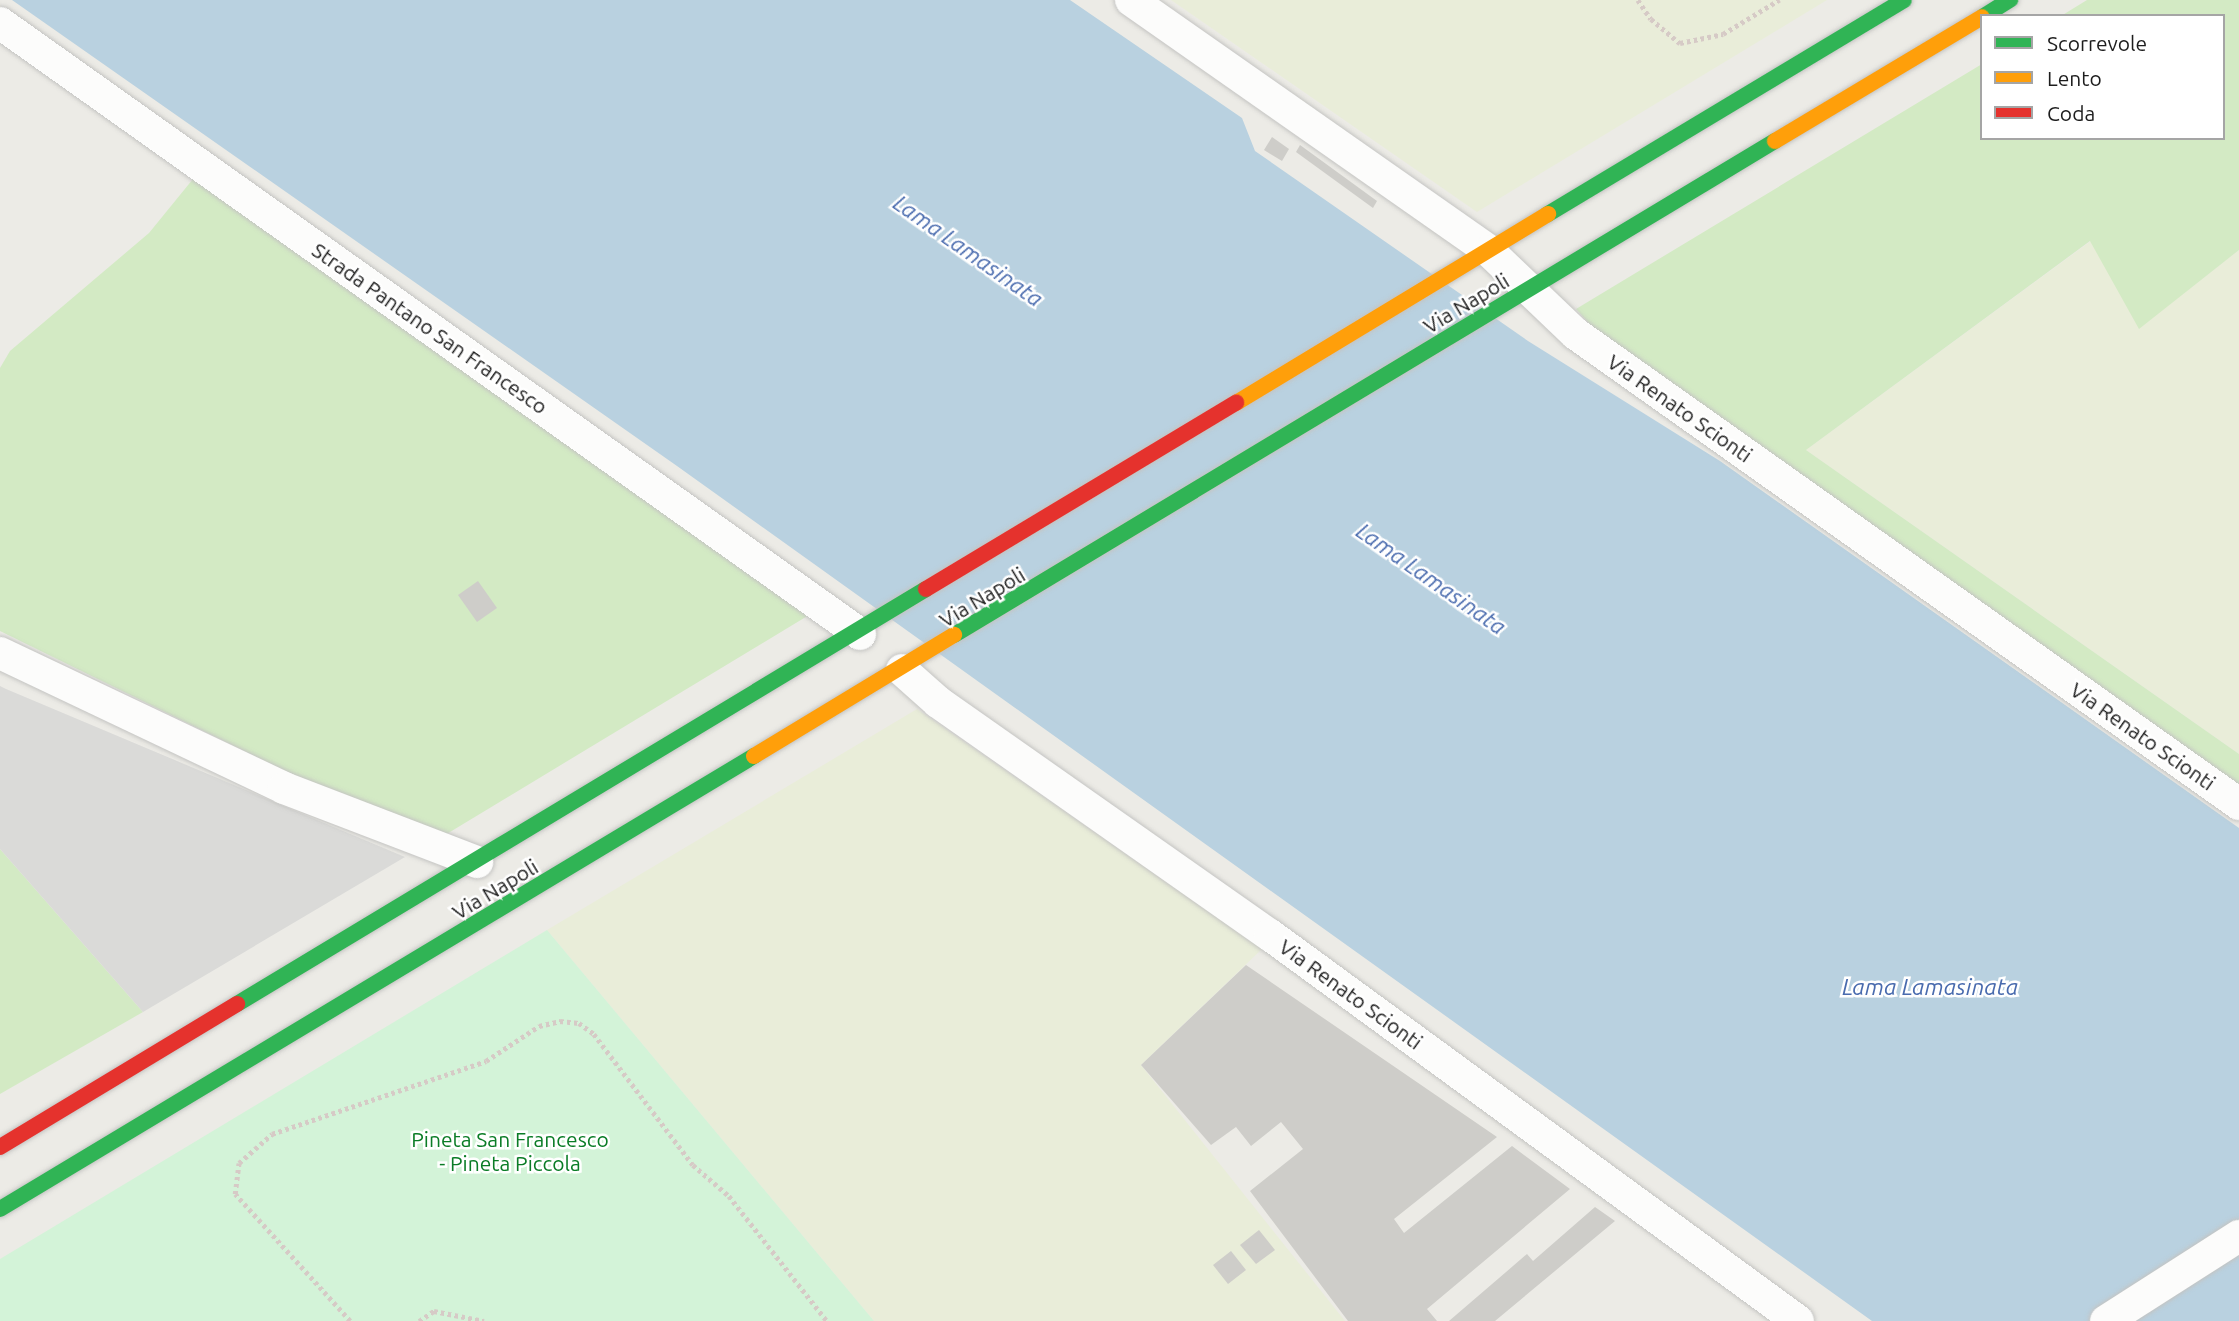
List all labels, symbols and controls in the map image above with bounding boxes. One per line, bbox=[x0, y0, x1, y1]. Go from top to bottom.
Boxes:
legend bbox=[1980, 14, 2225, 140]
text: Scorrevole bbox=[2047, 31, 2147, 55]
text: Lento bbox=[2047, 66, 2102, 90]
text: Coda bbox=[2047, 101, 2095, 125]
water label: Lama Lamasinata bbox=[888, 189, 1048, 313]
street label: Strada Pantano San Francesco bbox=[307, 237, 553, 419]
street label: Via Napoli bbox=[1419, 268, 1513, 338]
street label: Via Renato Scionti bbox=[1603, 349, 1757, 467]
water label: Lama Lamasinata bbox=[1351, 517, 1511, 641]
street label: Via Napoli bbox=[935, 562, 1029, 632]
street label: Via Renato Scionti bbox=[2066, 677, 2220, 795]
street label: Via Napoli bbox=[448, 854, 542, 924]
street label: Via Renato Scionti bbox=[1274, 934, 1428, 1054]
water label: Lama Lamasinata bbox=[1842, 973, 2018, 1001]
park label: Pineta San Francesco - Pineta Piccola bbox=[411, 1126, 609, 1176]

